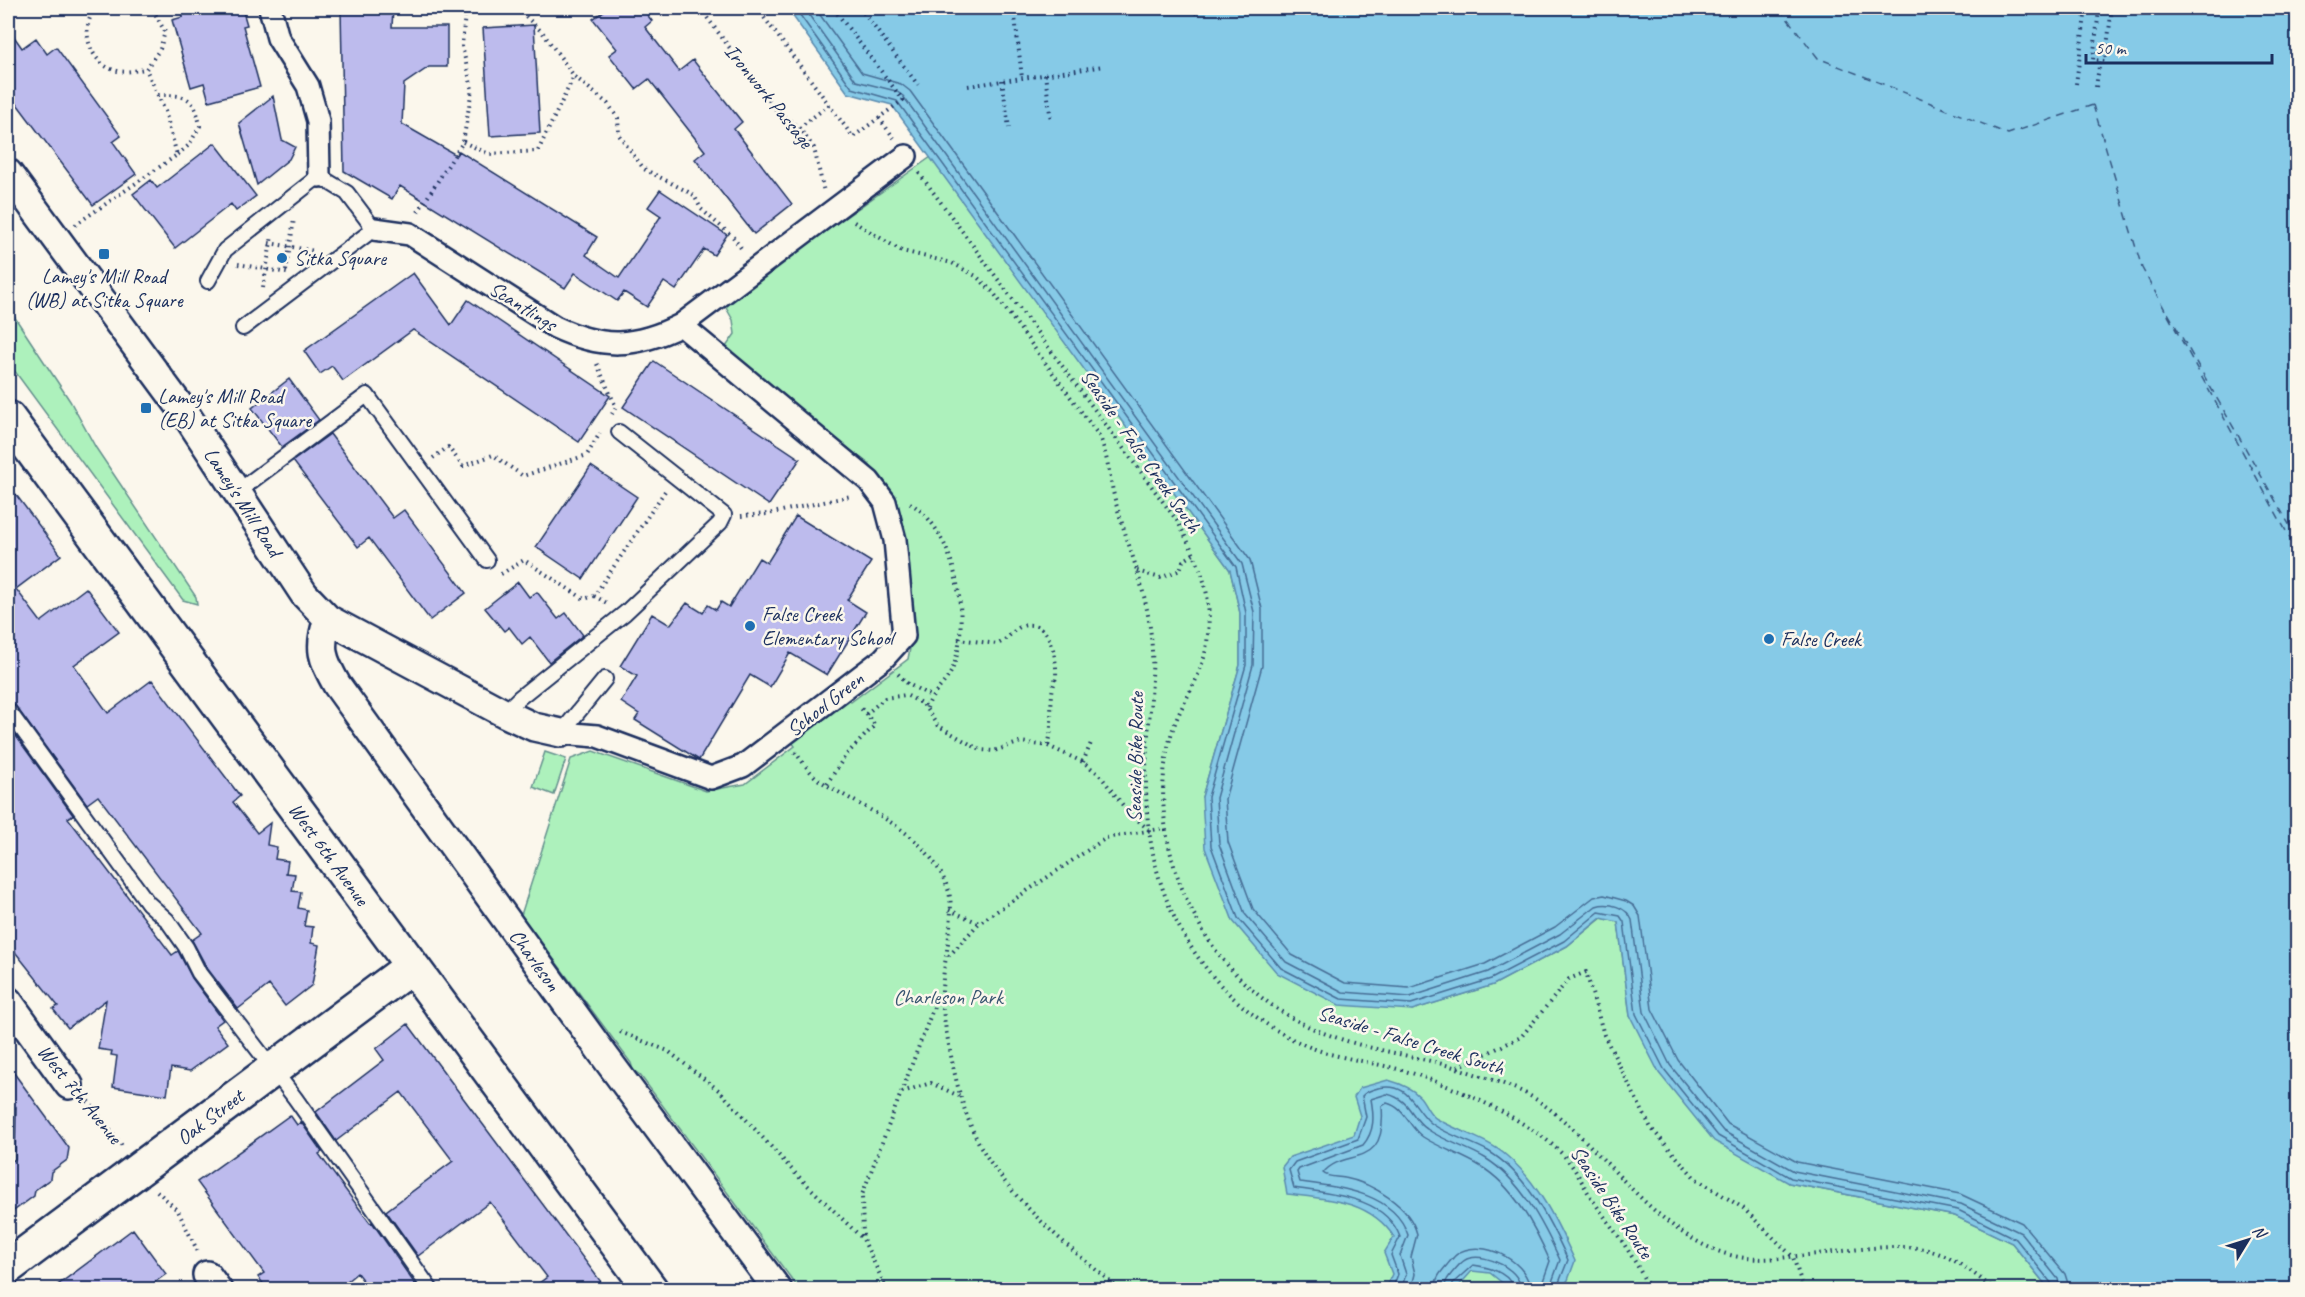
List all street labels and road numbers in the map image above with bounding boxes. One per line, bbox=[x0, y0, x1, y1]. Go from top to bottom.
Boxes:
street label: Ironwork Passage bbox=[719, 39, 820, 154]
street label: Scantlings bbox=[485, 275, 563, 338]
street label: Seaside - False Creek South bbox=[1075, 364, 1207, 538]
street label: Lamey's Mill Road bbox=[198, 443, 290, 565]
street label: School Green bbox=[781, 665, 869, 742]
street label: Seaside Bike Route bbox=[1121, 691, 1149, 822]
street label: West 6th Avenue bbox=[283, 798, 376, 911]
street label: Charleson bbox=[504, 924, 567, 997]
street label: Seaside - False Creek South bbox=[1315, 999, 1508, 1081]
street label: West 7th Avenue bbox=[32, 1039, 129, 1150]
street label: Oak Street bbox=[171, 1082, 250, 1151]
street label: Seaside Bike Route bbox=[1565, 1141, 1660, 1264]

